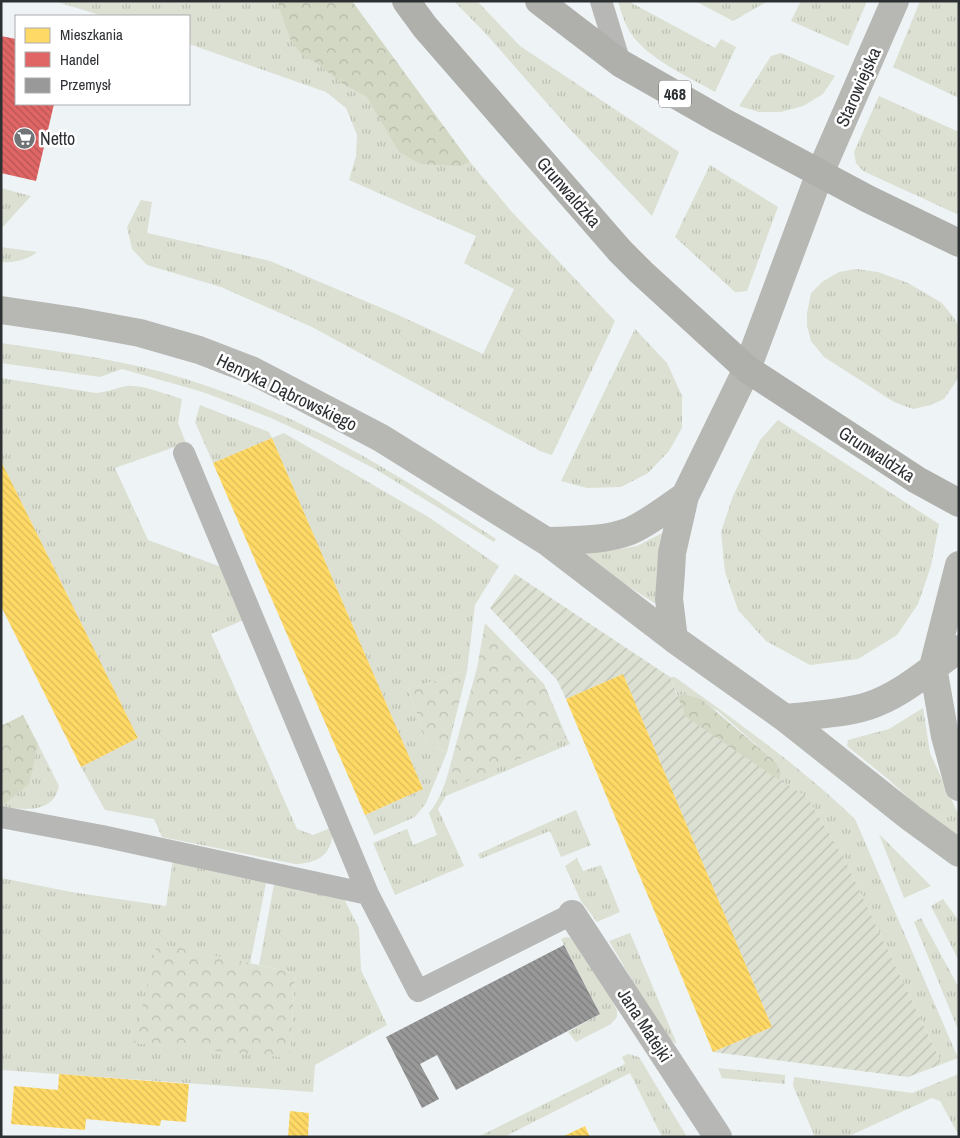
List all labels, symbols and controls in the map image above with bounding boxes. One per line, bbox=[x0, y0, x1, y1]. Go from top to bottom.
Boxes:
legend bbox=[15, 15, 190, 105]
text: Mieszkania bbox=[60, 24, 123, 45]
street label: Starowiejska bbox=[829, 43, 887, 131]
text: Handel bbox=[60, 49, 99, 70]
text: Przemysł bbox=[60, 74, 112, 95]
road number: 468 bbox=[659, 80, 691, 108]
supermarket icon: Netto bbox=[12, 126, 36, 150]
place label: Netto bbox=[40, 126, 75, 151]
street label: Grunwaldzka bbox=[531, 151, 607, 233]
street label: Henryka Dąbrowskiego bbox=[213, 347, 361, 437]
street label: Grunwaldzka bbox=[834, 420, 920, 488]
street label: Jana Matejki bbox=[612, 983, 678, 1067]

